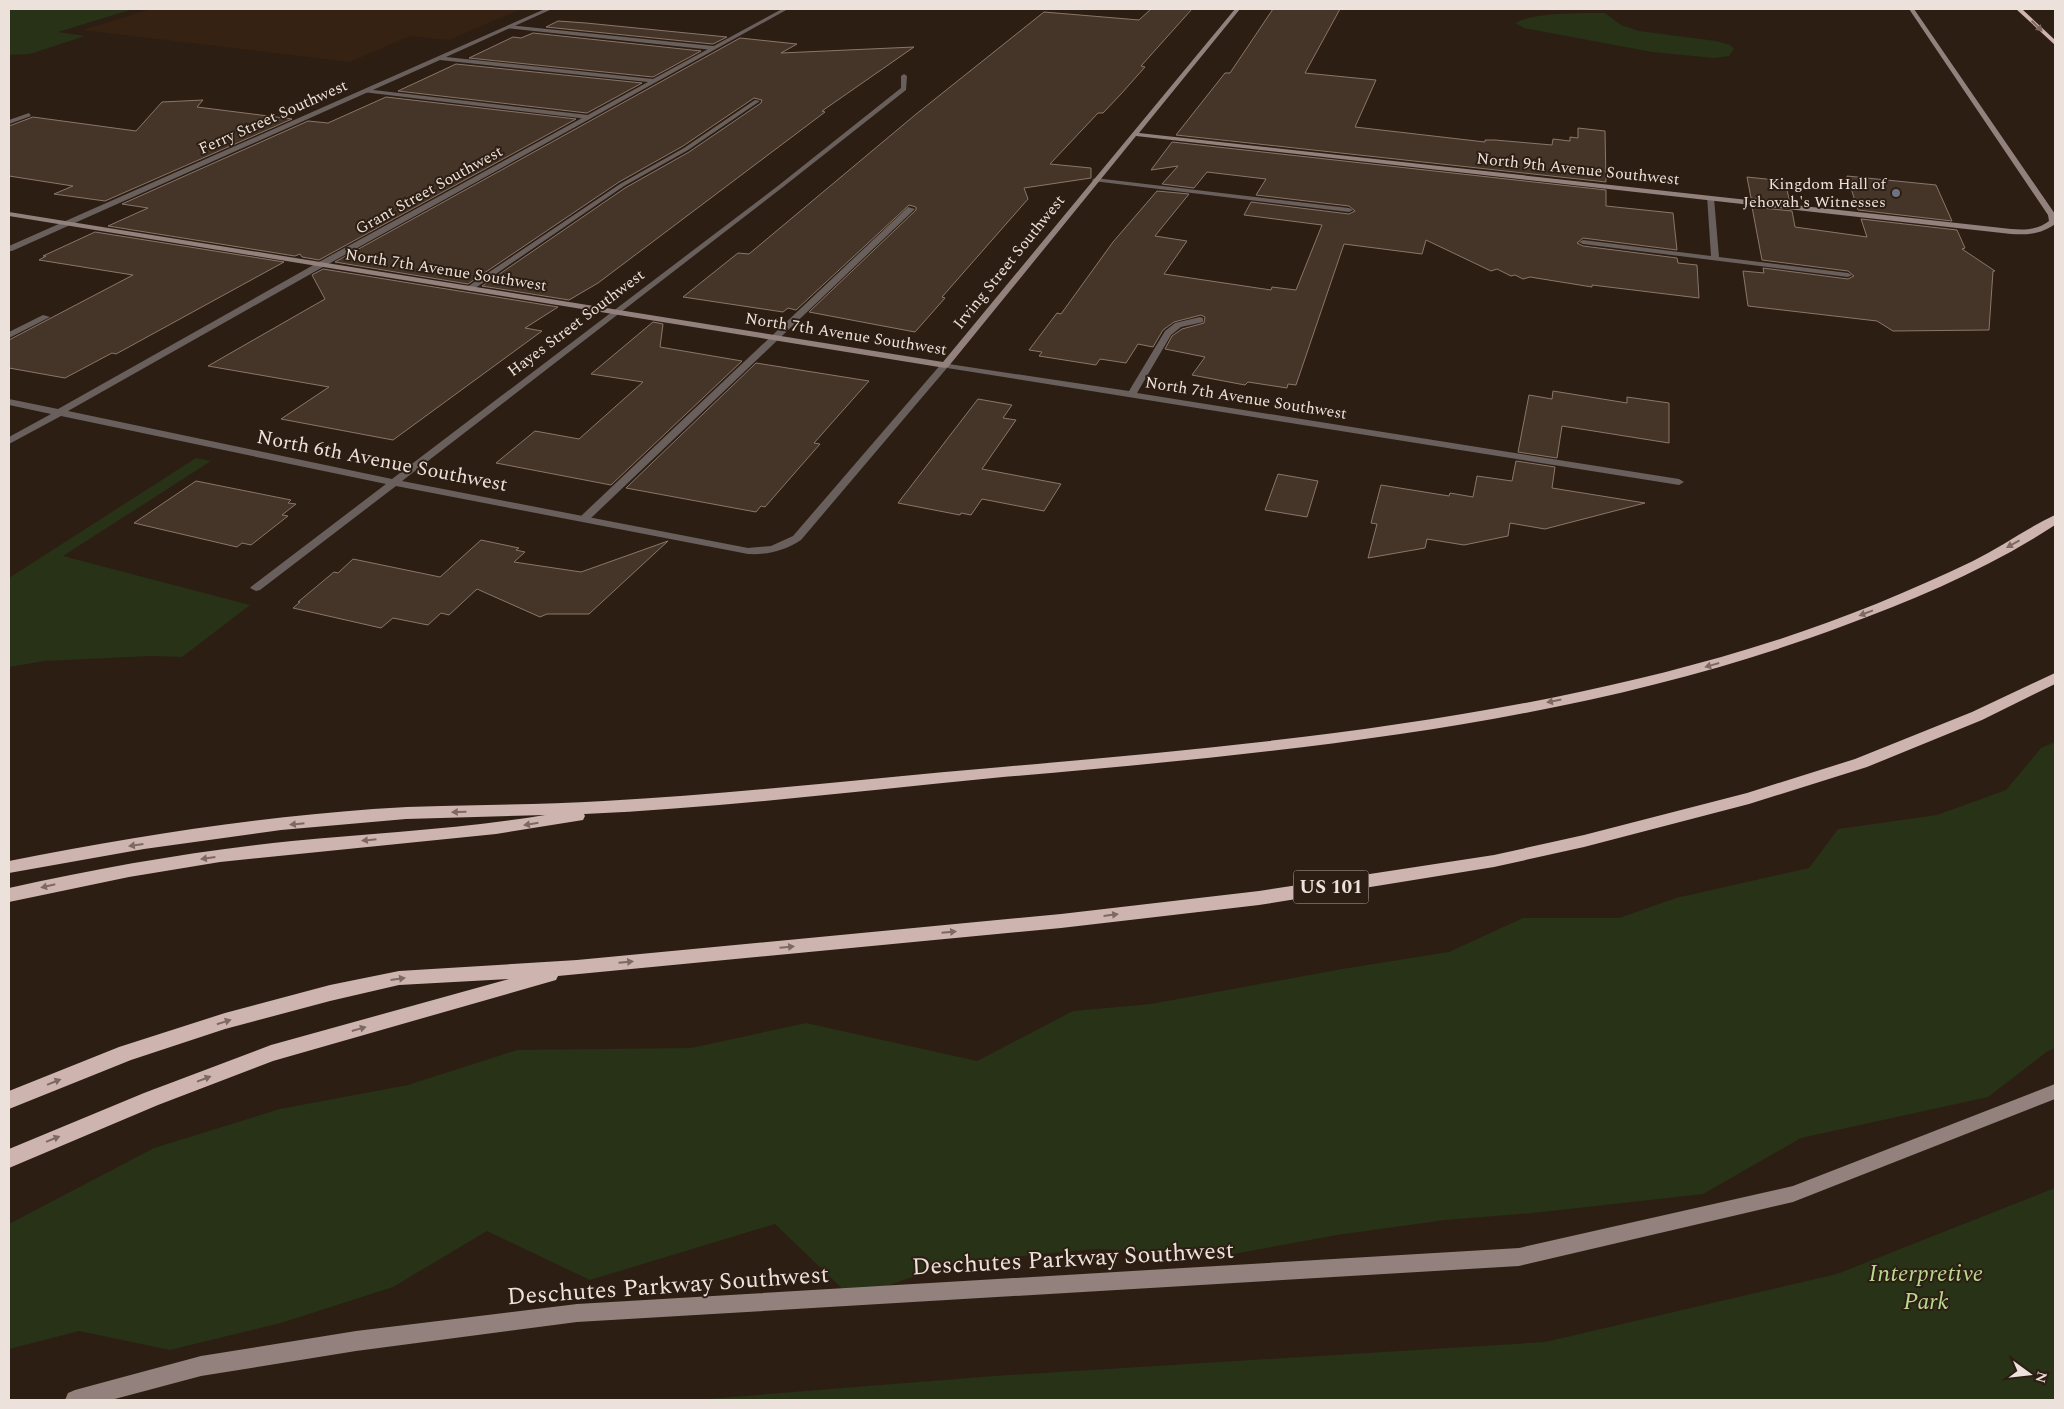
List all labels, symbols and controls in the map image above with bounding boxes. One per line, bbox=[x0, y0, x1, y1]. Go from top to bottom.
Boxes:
one-way arrow bbox=[2031, 20, 2043, 32]
street label: Ferry Street Southwest bbox=[195, 73, 352, 161]
street label: Grant Street Southwest bbox=[351, 139, 507, 241]
street label: North 9th Avenue Southwest bbox=[1475, 146, 1681, 192]
place label: Kingdom Hall of Jehovah's Witnesses bbox=[1743, 172, 1888, 214]
marker: Kingdom Hall of Jehovah's Witnesses bbox=[1890, 187, 1902, 199]
street label: Irving Street Southwest bbox=[947, 189, 1071, 334]
street label: North 7th Avenue Southwest bbox=[343, 242, 549, 298]
street label: Hayes Street Southwest bbox=[502, 263, 650, 383]
street label: North 7th Avenue Southwest bbox=[743, 306, 949, 362]
street label: North 7th Avenue Southwest bbox=[1143, 370, 1349, 426]
street label: North 6th Avenue Southwest bbox=[254, 422, 510, 500]
one-way arrow bbox=[2007, 540, 2020, 549]
one-way arrow bbox=[1858, 609, 1873, 617]
one-way arrow bbox=[1705, 661, 1720, 669]
one-way arrow bbox=[1546, 698, 1562, 706]
one-way arrow bbox=[451, 808, 467, 816]
one-way arrow bbox=[289, 820, 305, 828]
one-way arrow bbox=[523, 820, 539, 828]
one-way arrow bbox=[361, 836, 377, 844]
one-way arrow bbox=[128, 841, 144, 849]
one-way arrow bbox=[199, 854, 215, 862]
road number: US 101 bbox=[1294, 870, 1368, 904]
one-way arrow bbox=[40, 882, 55, 890]
one-way arrow bbox=[1103, 911, 1119, 919]
one-way arrow bbox=[941, 927, 957, 935]
one-way arrow bbox=[780, 943, 796, 951]
one-way arrow bbox=[618, 958, 634, 966]
one-way arrow bbox=[391, 975, 407, 983]
one-way arrow bbox=[216, 1017, 231, 1025]
one-way arrow bbox=[351, 1024, 366, 1032]
one-way arrow bbox=[197, 1075, 212, 1083]
one-way arrow bbox=[47, 1077, 61, 1085]
one-way arrow bbox=[46, 1135, 61, 1143]
street label: Deschutes Parkway Southwest bbox=[911, 1233, 1235, 1285]
park label: Interpretive Park bbox=[1869, 1256, 1983, 1320]
street label: Deschutes Parkway Southwest bbox=[506, 1257, 830, 1315]
north arrow bbox=[2004, 1349, 2054, 1399]
text: N bbox=[2029, 1369, 2053, 1385]

